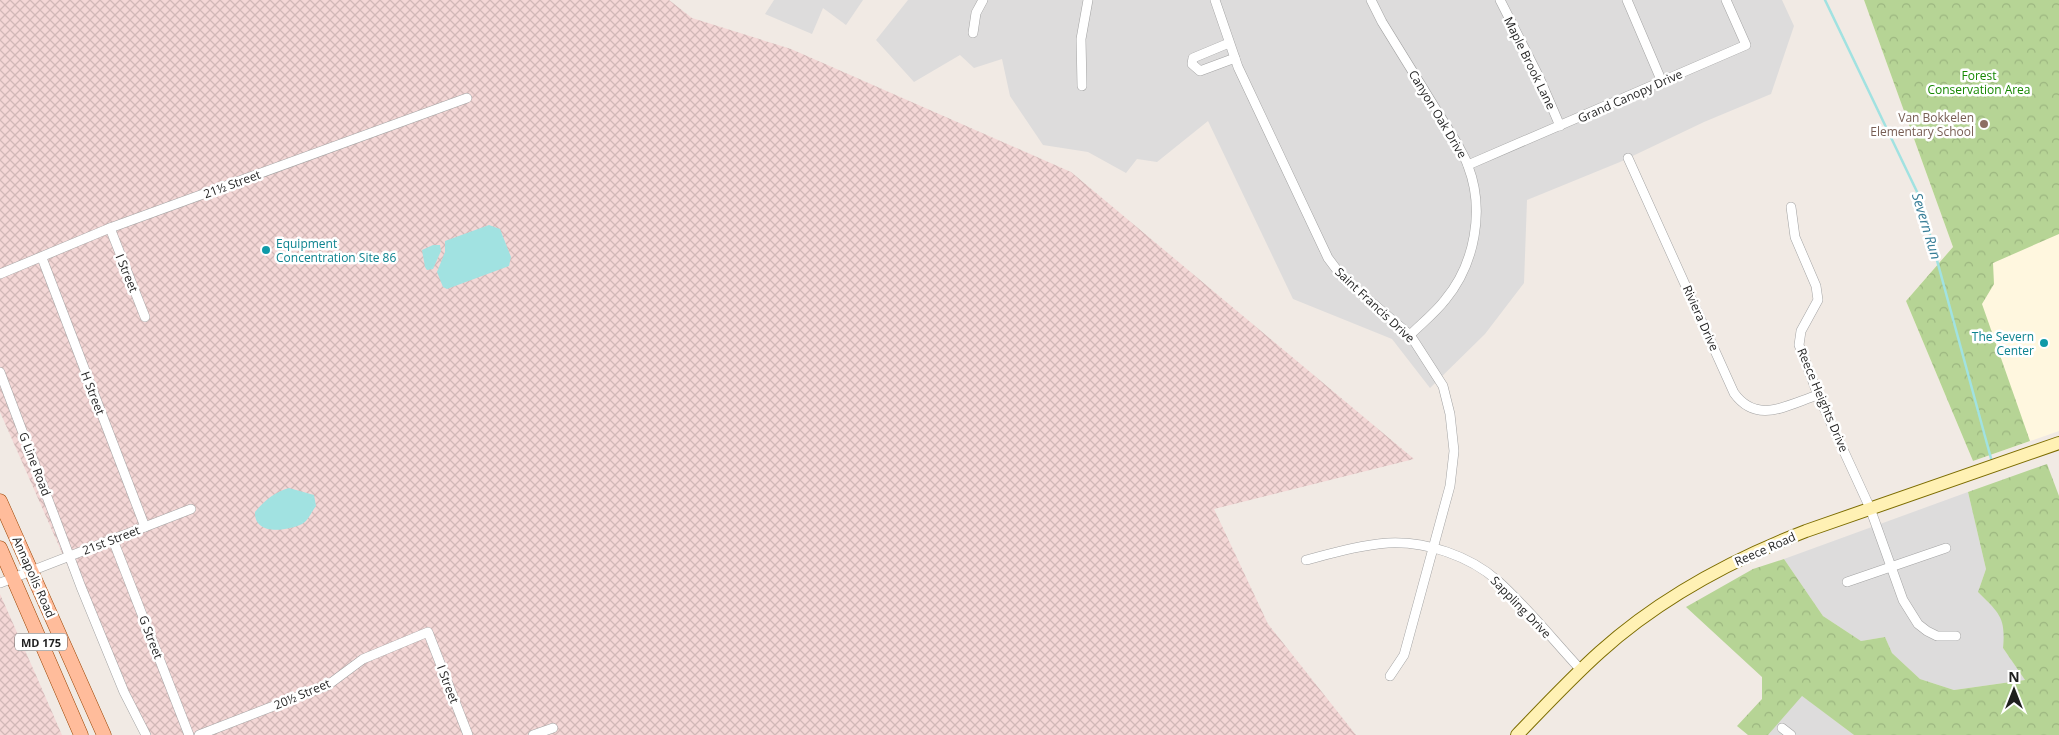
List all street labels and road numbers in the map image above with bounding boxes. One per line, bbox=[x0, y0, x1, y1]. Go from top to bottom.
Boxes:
street label: Maple Brook Lane bbox=[1500, 14, 1560, 112]
street label: Grand Canopy Drive bbox=[1575, 65, 1685, 127]
street label: Canyon Oak Drive bbox=[1405, 67, 1471, 161]
street label: 21½ Street bbox=[201, 166, 263, 202]
street label: I Street bbox=[112, 251, 142, 295]
street label: Saint Francis Drive bbox=[1331, 264, 1419, 347]
street label: Riviera Drive bbox=[1679, 282, 1723, 354]
street label: Reece Heights Drive bbox=[1793, 345, 1853, 455]
street label: H Street bbox=[77, 369, 109, 417]
street label: G Line Road bbox=[15, 430, 55, 498]
street label: 21st Street bbox=[80, 521, 142, 559]
street label: Reece Road bbox=[1732, 528, 1798, 570]
street label: Annapolis Road bbox=[9, 534, 59, 620]
street label: Sappling Drive bbox=[1487, 572, 1555, 642]
street label: G Street bbox=[135, 613, 167, 661]
road number: MD 175 bbox=[15, 634, 67, 650]
street label: I Street bbox=[433, 662, 463, 706]
street label: 20½ Street bbox=[271, 675, 333, 713]

